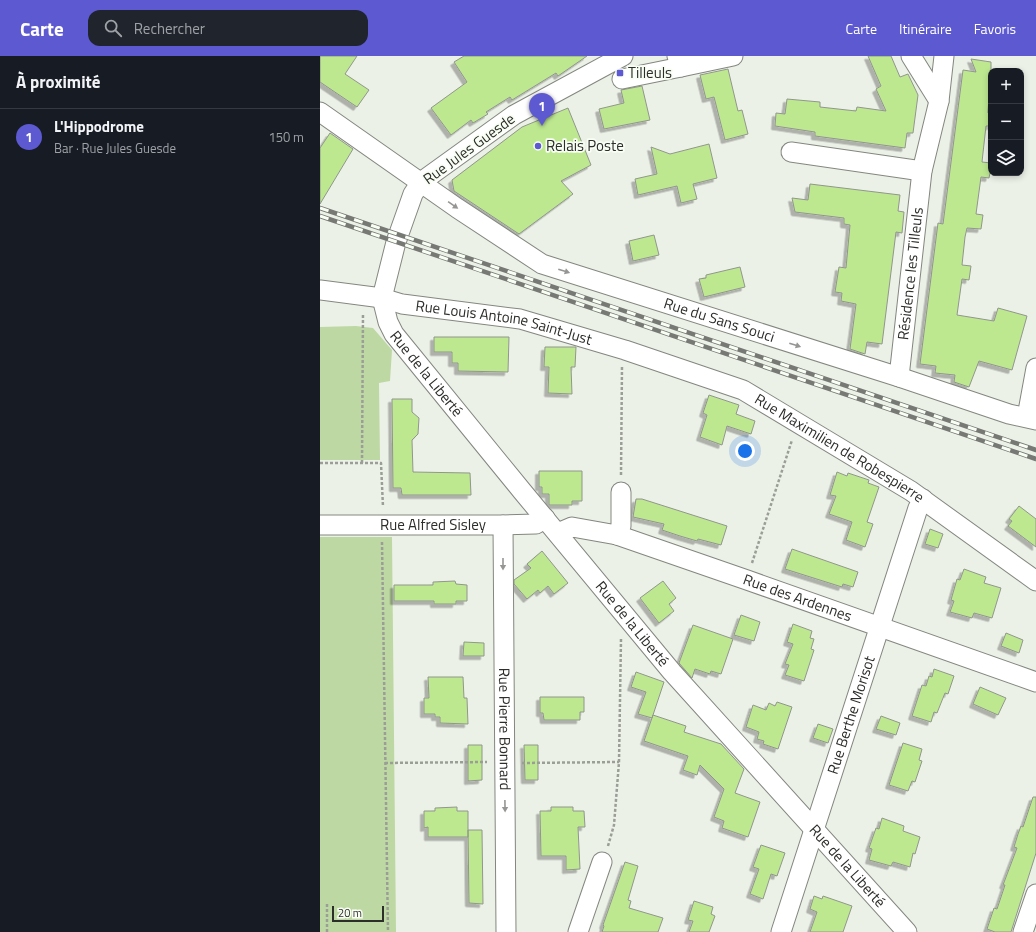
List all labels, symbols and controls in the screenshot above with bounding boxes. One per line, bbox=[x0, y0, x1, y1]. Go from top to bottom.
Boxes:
search box bbox=[88, 10, 368, 46]
text: Carte bbox=[20, 14, 64, 43]
icon: search bbox=[102, 17, 124, 39]
text: Rechercher bbox=[134, 17, 205, 40]
text: Carte bbox=[846, 18, 877, 39]
text: Itinéraire bbox=[899, 18, 952, 39]
text: Favoris bbox=[974, 18, 1016, 39]
place label: Tilleuls bbox=[628, 61, 672, 84]
marker: Tilleuls bbox=[615, 68, 625, 78]
map controls bbox=[988, 68, 1024, 176]
button: + bbox=[988, 68, 1024, 104]
text: À proximité bbox=[16, 69, 100, 95]
pin: 1 bbox=[529, 93, 555, 126]
button: − bbox=[988, 104, 1024, 140]
street label: Rue Jules Guesde bbox=[418, 107, 520, 190]
text: L'Hippodrome bbox=[54, 115, 144, 138]
text: 1 bbox=[25, 127, 33, 147]
text: 150 m bbox=[268, 127, 304, 147]
place label: Relais Poste bbox=[546, 134, 624, 157]
text: Bar · Rue Jules Guesde bbox=[54, 138, 176, 158]
button: layers bbox=[988, 140, 1024, 176]
marker: Relais Poste bbox=[533, 141, 543, 151]
one-way arrow bbox=[448, 201, 459, 209]
street label: Résidence les Tilleuls bbox=[891, 206, 929, 341]
one-way arrow bbox=[559, 268, 571, 274]
street label: Rue du Sans Souci bbox=[661, 291, 778, 348]
street label: Rue Louis Antoine Saint-Just bbox=[414, 294, 596, 351]
street label: Rue de la Liberté bbox=[385, 325, 469, 421]
one-way arrow bbox=[789, 342, 801, 348]
street label: Rue Maximilien de Robespierre bbox=[750, 388, 929, 508]
your location bbox=[735, 441, 755, 461]
street label: Rue Alfred Sisley bbox=[380, 513, 486, 536]
one-way arrow bbox=[500, 558, 506, 571]
street label: Rue des Ardennes bbox=[740, 568, 855, 627]
street label: Rue de la Liberté bbox=[590, 576, 675, 671]
street label: Rue Berthe Morisot bbox=[821, 652, 881, 777]
street label: Rue Pierre Bonnard bbox=[493, 668, 517, 790]
one-way arrow bbox=[502, 800, 508, 813]
street label: Rue de la Liberté bbox=[804, 819, 892, 912]
scale bar bbox=[332, 904, 384, 923]
text: 20 m bbox=[338, 905, 362, 921]

